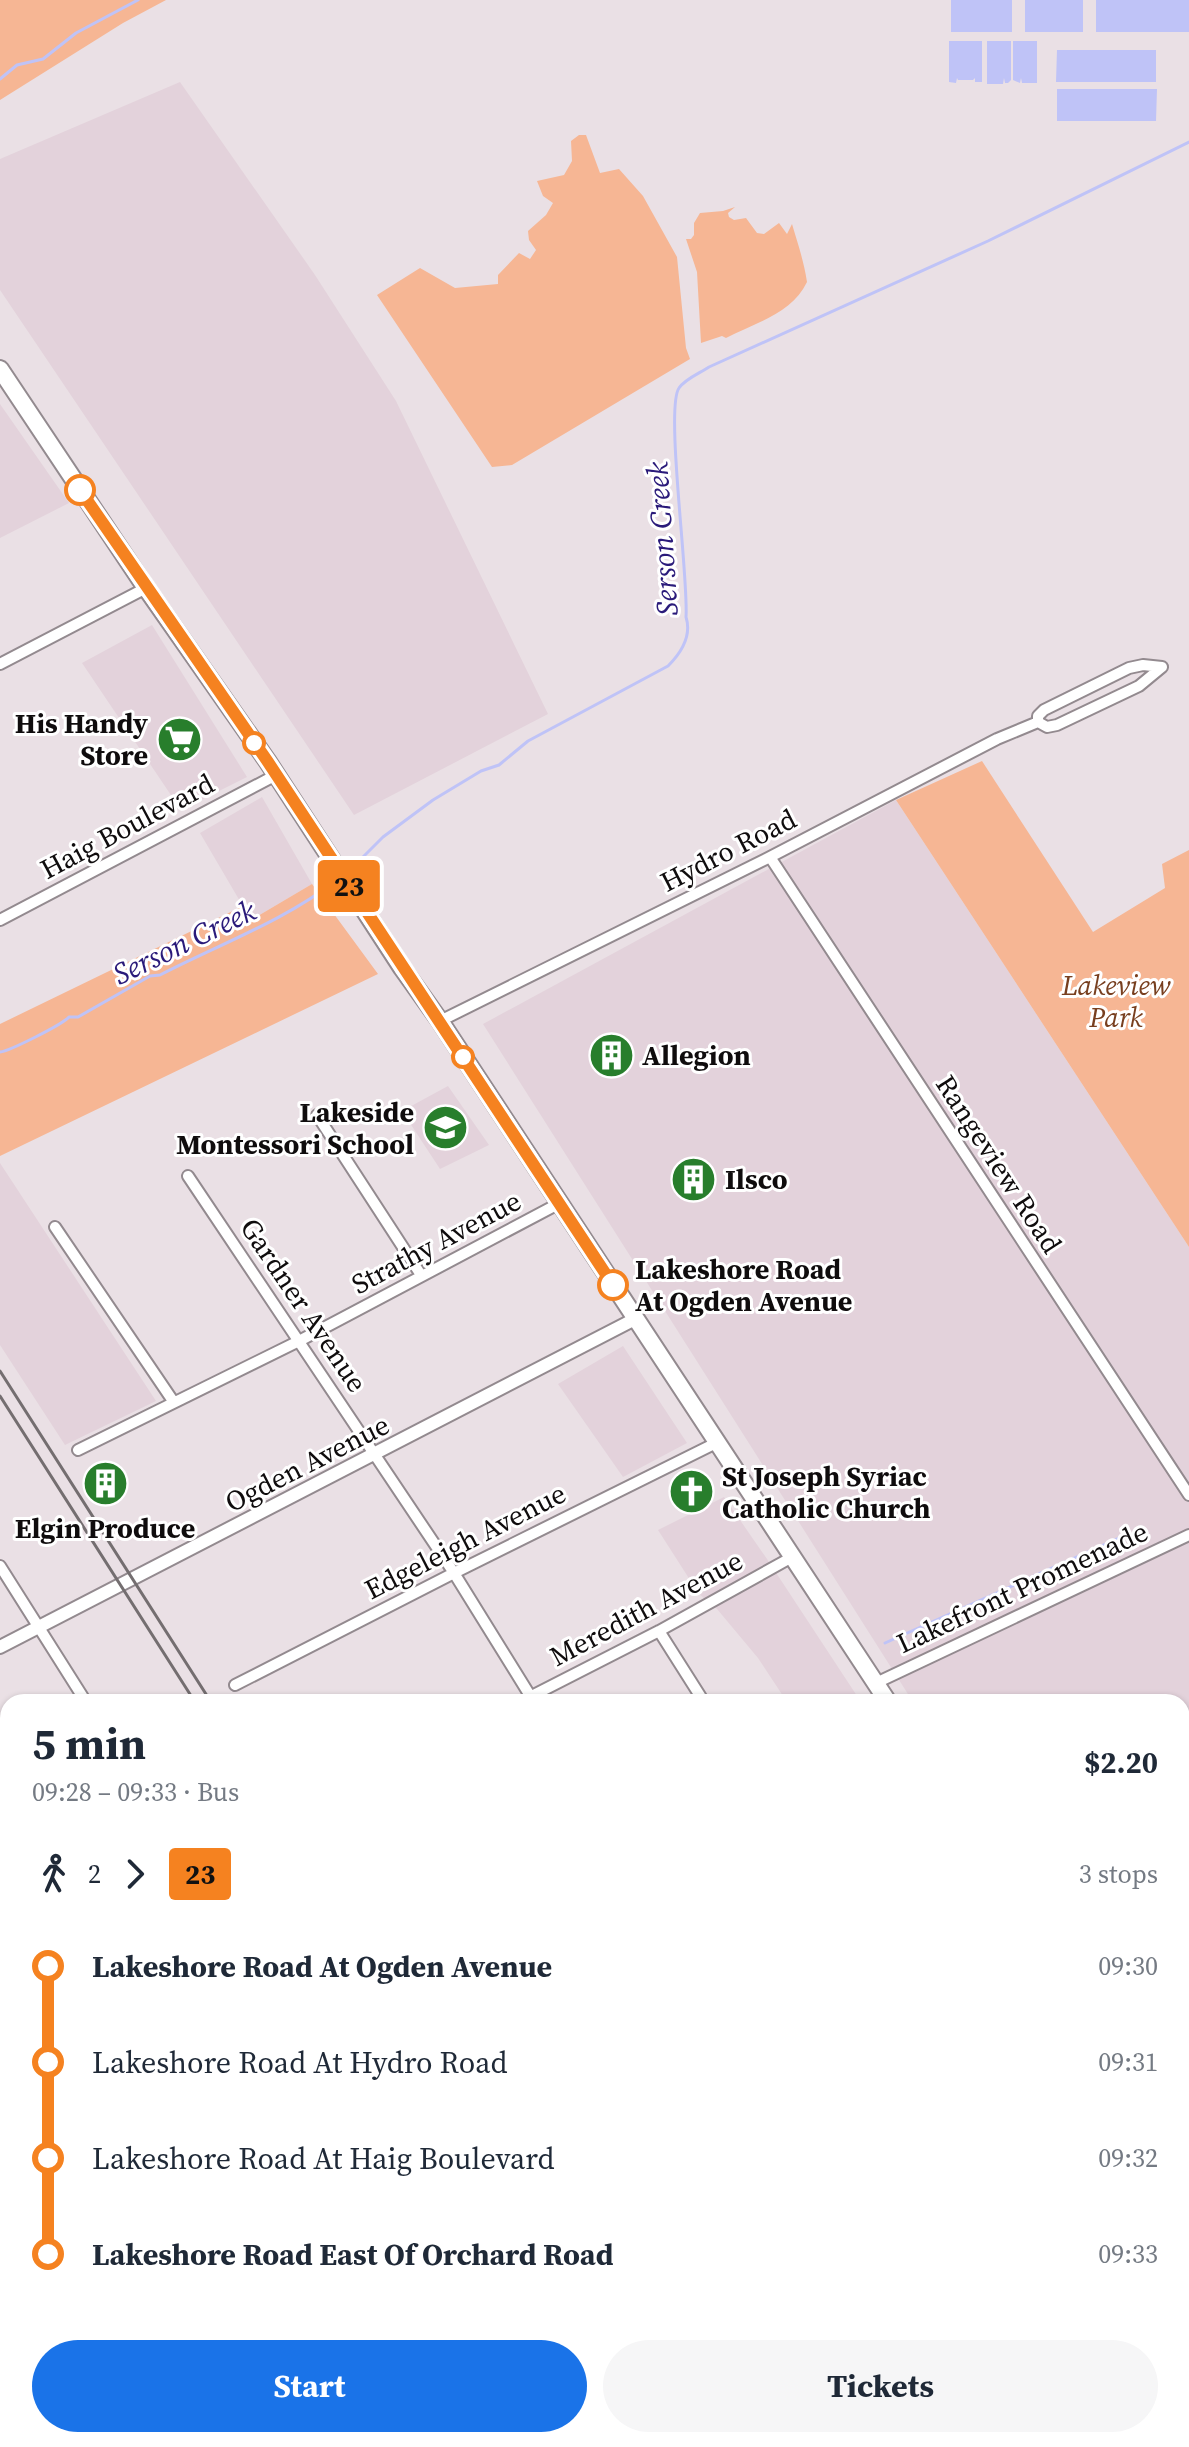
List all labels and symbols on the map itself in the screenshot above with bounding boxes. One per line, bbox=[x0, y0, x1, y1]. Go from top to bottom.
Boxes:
water label: Serson Creek bbox=[636, 460, 688, 617]
unlabelled marker bbox=[65, 475, 95, 505]
place label: His Handy Store bbox=[15, 704, 148, 774]
supermarket icon: His Handy Store bbox=[155, 715, 203, 763]
unlabelled marker bbox=[243, 732, 265, 754]
street label: Haig Boulevard bbox=[33, 764, 221, 888]
street label: Hydro Road bbox=[654, 799, 803, 900]
line badge: 23 bbox=[313, 860, 385, 912]
water label: Serson Creek bbox=[106, 889, 263, 994]
park label: Lakeview Park bbox=[1061, 966, 1171, 1036]
building icon: Allegion bbox=[587, 1031, 635, 1079]
place label: Allegion bbox=[642, 1036, 751, 1074]
unlabelled marker bbox=[452, 1046, 474, 1068]
street label: Rangeview Road bbox=[927, 1068, 1071, 1261]
place label: Lakeside Montessori School bbox=[176, 1093, 414, 1163]
school or university icon: Lakeside Montessori School bbox=[421, 1104, 469, 1152]
building icon: Ilsco bbox=[670, 1155, 718, 1203]
place label: Ilsco bbox=[725, 1160, 788, 1198]
street label: Strathy Avenue bbox=[345, 1181, 527, 1303]
street label: Gardner Avenue bbox=[232, 1211, 376, 1399]
place label: Lakeshore Road At Ogden Avenue bbox=[635, 1250, 852, 1320]
marker: Lakeshore Road At Ogden Avenue bbox=[598, 1270, 628, 1300]
street label: Ogden Avenue bbox=[218, 1405, 396, 1521]
place label: St Joseph Syriac Catholic Church bbox=[722, 1457, 931, 1527]
building icon: Elgin Produce bbox=[81, 1459, 129, 1507]
church icon: St Joseph Syriac Catholic Church bbox=[667, 1468, 715, 1516]
street label: Edgeleigh Avenue bbox=[358, 1474, 572, 1608]
place label: Elgin Produce bbox=[15, 1509, 195, 1547]
street label: Lakefront Promenade bbox=[890, 1512, 1154, 1662]
street label: Meredith Avenue bbox=[543, 1541, 749, 1675]

